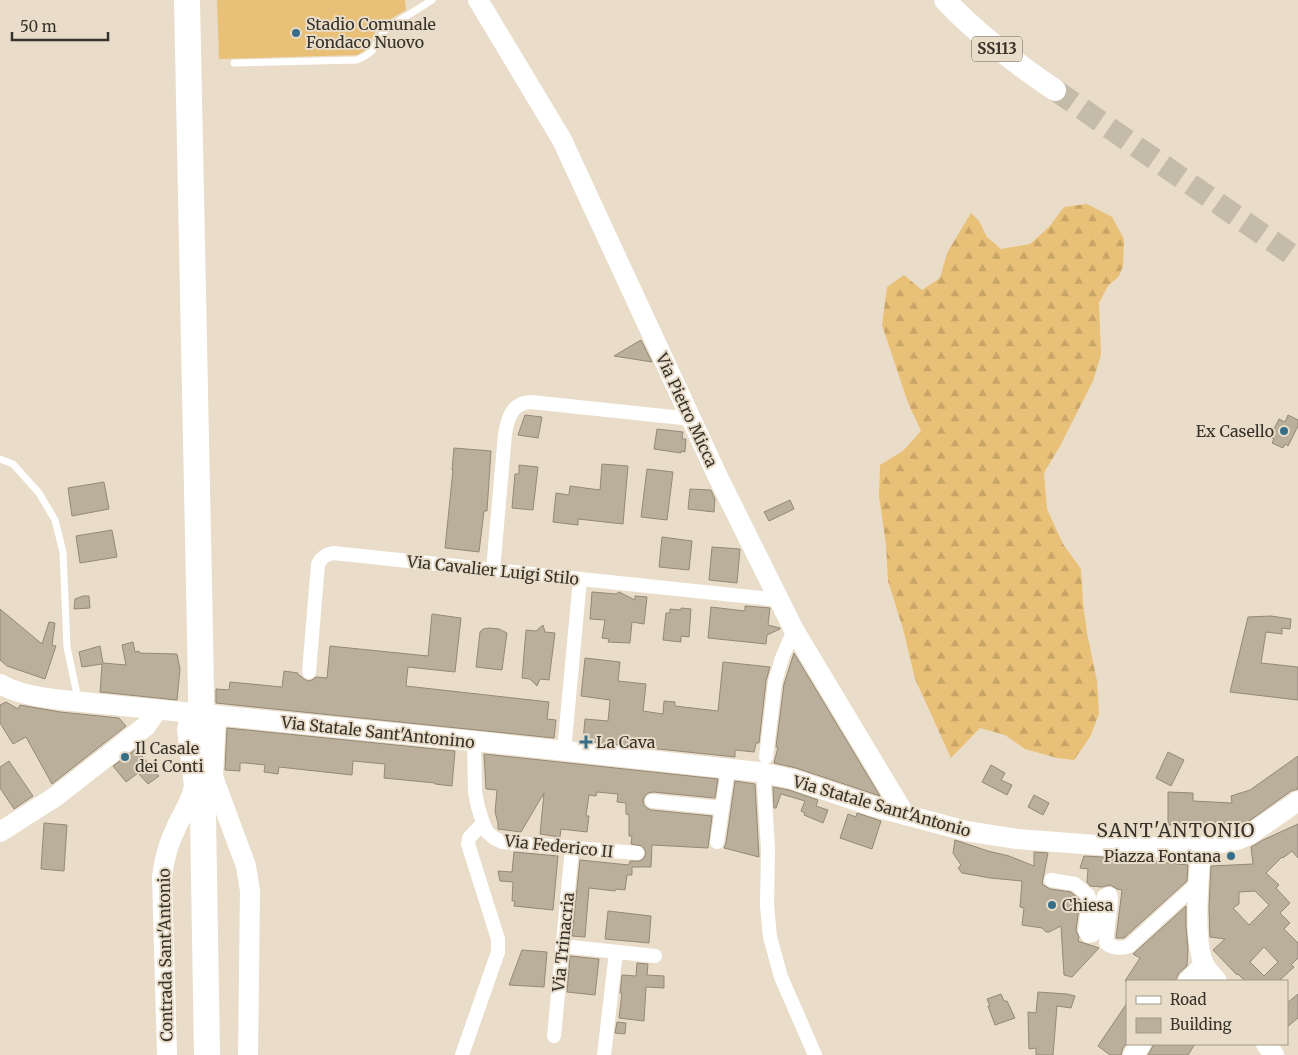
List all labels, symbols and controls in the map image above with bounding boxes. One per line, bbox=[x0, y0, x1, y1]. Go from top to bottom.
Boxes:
scale bar bbox=[12, 10, 109, 42]
place label: Stadio Comunale Fondaco Nuovo bbox=[306, 14, 436, 52]
text: 50 m bbox=[20, 17, 57, 36]
marker: Stadio Comunale Fondaco Nuovo bbox=[290, 27, 302, 39]
road number: SS113 bbox=[972, 36, 1022, 62]
street label: Via Pietro Micca bbox=[651, 349, 722, 471]
place label: Ex Casello bbox=[1196, 421, 1274, 441]
marker: Ex Casello bbox=[1278, 425, 1290, 437]
street label: Via Cavalier Luigi Stilo bbox=[405, 551, 580, 589]
street label: Via Statale Sant'Antonino bbox=[279, 712, 476, 752]
place label: La Cava bbox=[596, 732, 656, 752]
marker: La Cava bbox=[580, 736, 592, 748]
place label: Il Casale dei Conti bbox=[135, 738, 204, 776]
marker: Il Casale dei Conti bbox=[119, 751, 131, 763]
street label: Via Statale Sant'Antonio bbox=[790, 771, 973, 841]
district label: SANT'ANTONIO bbox=[1097, 818, 1255, 842]
street label: Via Federico II bbox=[503, 830, 614, 862]
place label: Piazza Fontana bbox=[1104, 846, 1221, 866]
marker: Piazza Fontana bbox=[1225, 850, 1237, 862]
street label: Contrada Sant'Antonio bbox=[153, 868, 177, 1042]
street label: Via Trinacria bbox=[548, 891, 578, 994]
place label: Chiesa bbox=[1062, 895, 1114, 915]
marker: Chiesa bbox=[1046, 899, 1058, 911]
legend bbox=[1126, 980, 1288, 1045]
text: Road bbox=[1170, 990, 1206, 1009]
text: Building bbox=[1170, 1015, 1232, 1034]

